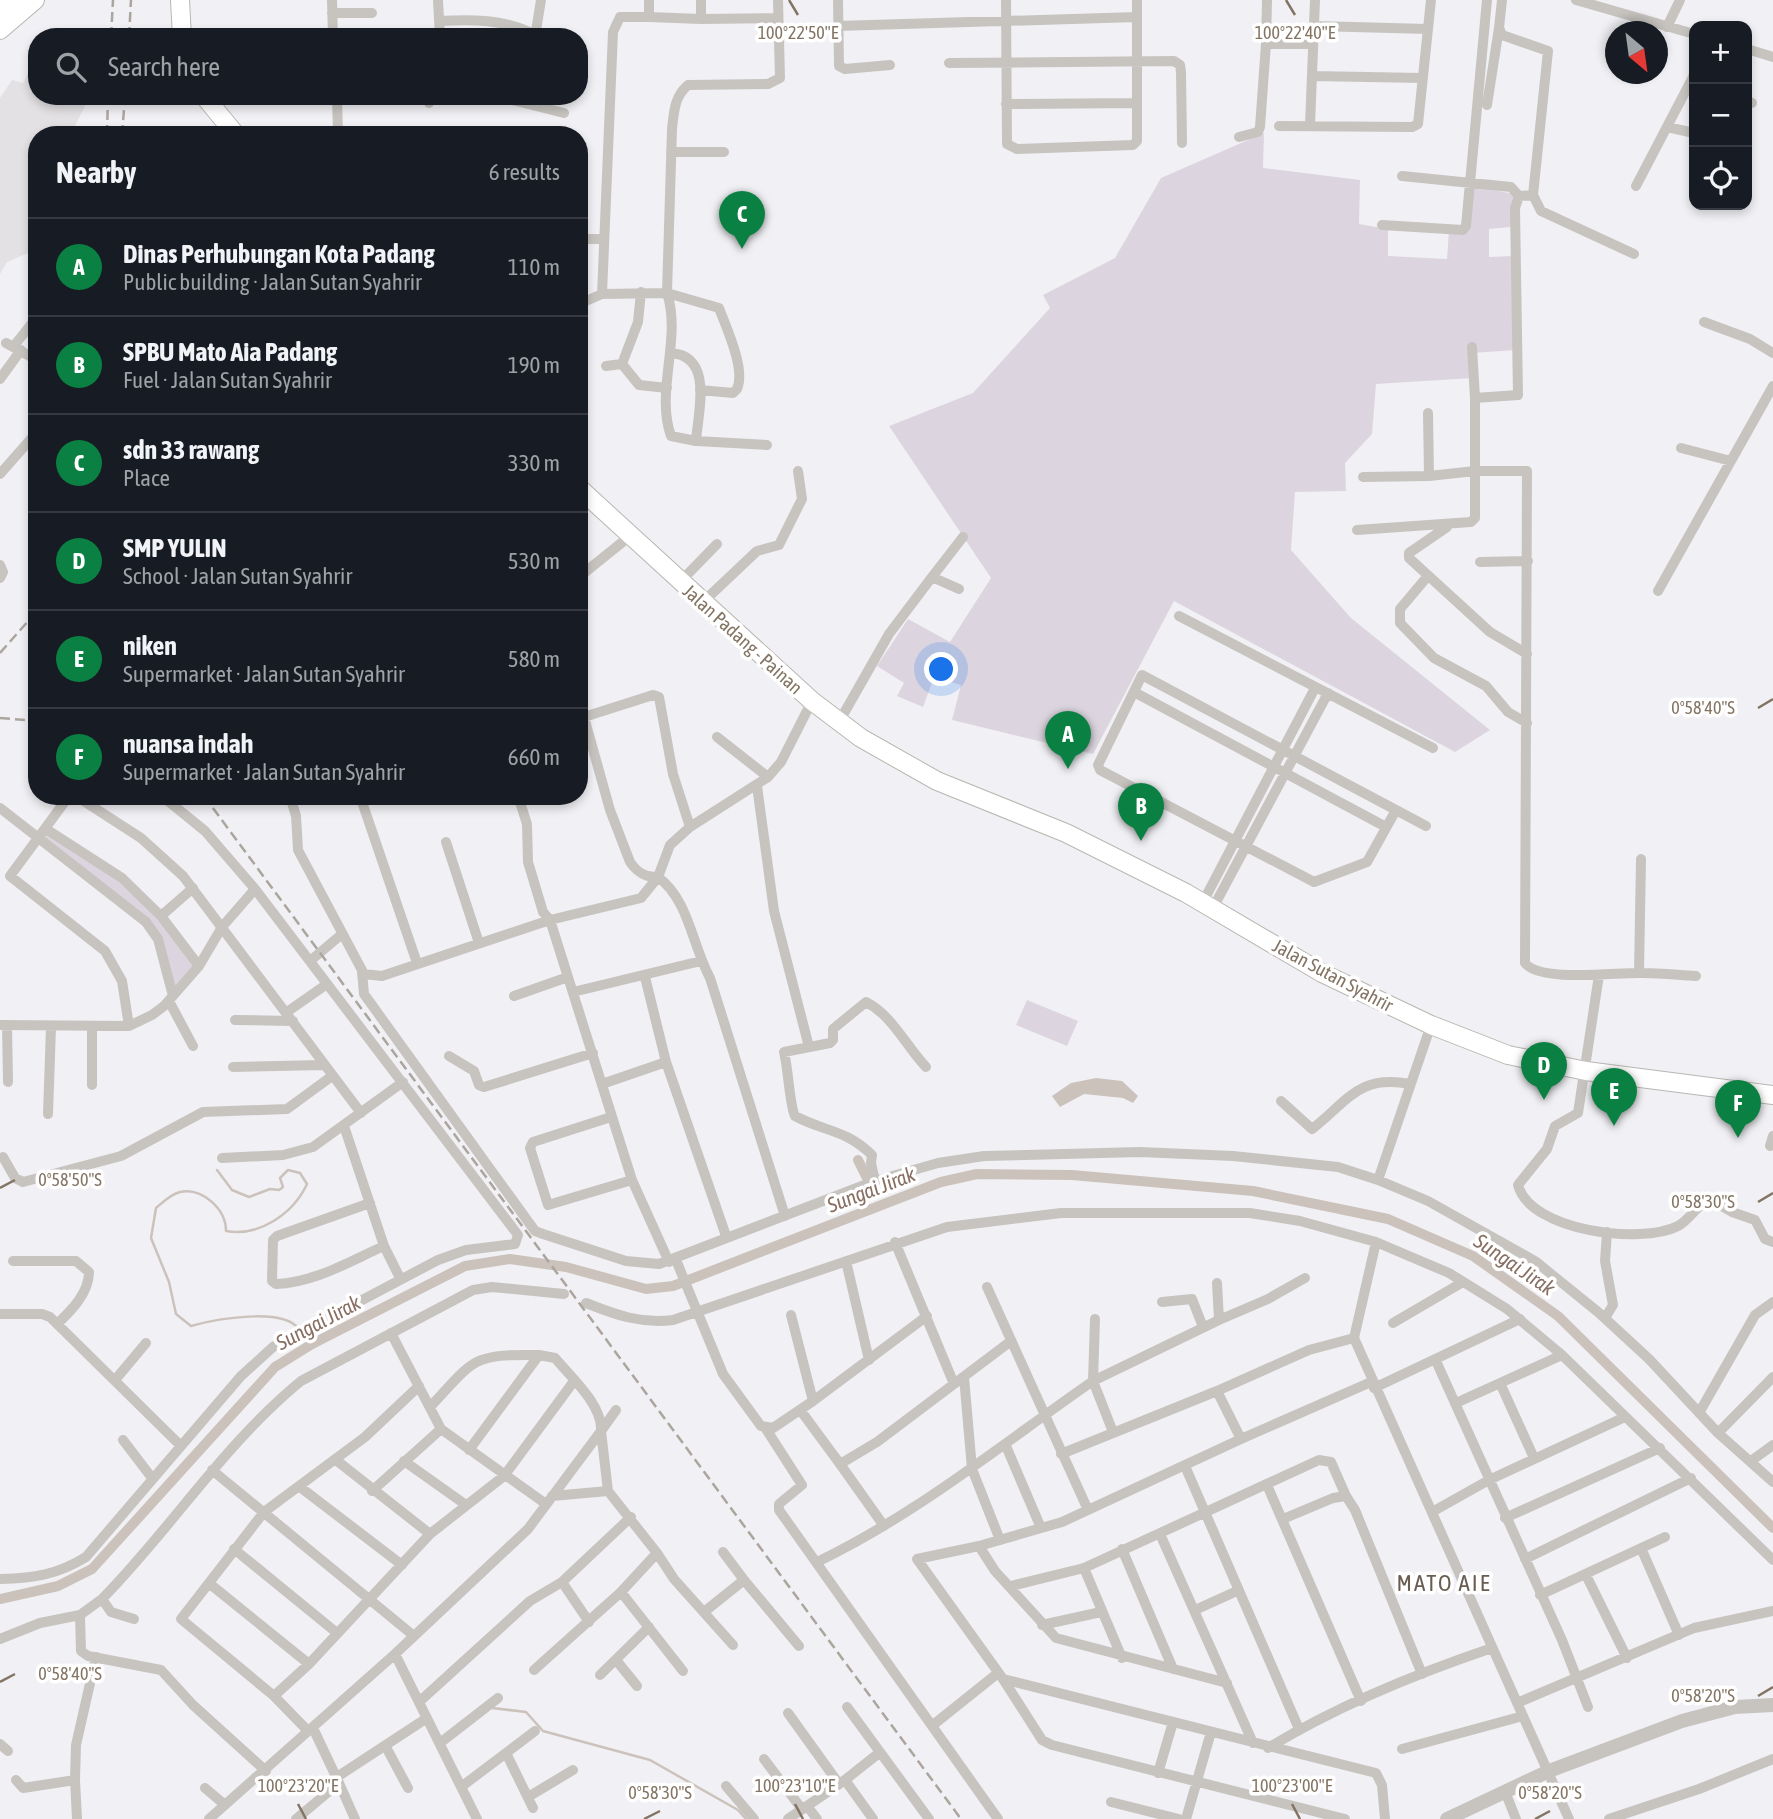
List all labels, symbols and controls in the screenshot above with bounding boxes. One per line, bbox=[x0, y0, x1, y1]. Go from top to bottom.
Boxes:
north arrow bbox=[1605, 21, 1668, 84]
map controls bbox=[1689, 21, 1752, 210]
button: + bbox=[1689, 21, 1752, 84]
text: 100°22'50"E bbox=[758, 22, 839, 43]
text: 100°22'40"E bbox=[1255, 22, 1336, 43]
search box bbox=[28, 28, 588, 105]
icon: search bbox=[52, 48, 90, 86]
text: Search here bbox=[108, 52, 220, 82]
button: − bbox=[1689, 84, 1752, 147]
button: locate bbox=[1689, 147, 1752, 210]
text: Nearby bbox=[56, 155, 136, 189]
text: 6 results bbox=[489, 159, 560, 185]
pin: C bbox=[719, 191, 765, 249]
text: Dinas Perhubungan Kota Padang bbox=[123, 239, 435, 269]
text: A bbox=[73, 254, 85, 280]
text: 110 m bbox=[508, 254, 560, 280]
text: Public building · Jalan Sutan Syahrir bbox=[123, 269, 422, 295]
text: SPBU Mato Aia Padang bbox=[123, 337, 337, 367]
text: B bbox=[74, 352, 84, 378]
text: 190 m bbox=[508, 352, 560, 378]
text: Fuel · Jalan Sutan Syahrir bbox=[123, 367, 332, 393]
text: sdn 33 rawang bbox=[123, 435, 259, 465]
text: C bbox=[74, 450, 84, 476]
text: 330 m bbox=[508, 450, 560, 476]
text: Place bbox=[123, 465, 170, 491]
text: SMP YULIN bbox=[123, 533, 227, 563]
text: D bbox=[73, 548, 85, 574]
text: 530 m bbox=[508, 548, 560, 574]
text: School · Jalan Sutan Syahrir bbox=[123, 563, 352, 589]
street label: Jalan Padang - Painan bbox=[679, 580, 807, 698]
text: niken bbox=[123, 631, 177, 661]
text: E bbox=[74, 646, 84, 672]
text: 580 m bbox=[508, 646, 560, 672]
your location bbox=[924, 652, 958, 686]
text: Supermarket · Jalan Sutan Syahrir bbox=[123, 661, 405, 687]
text: 0°58'40"S bbox=[1671, 697, 1735, 718]
pin: A bbox=[1045, 711, 1091, 769]
text: nuansa indah bbox=[123, 729, 253, 759]
text: F bbox=[74, 744, 84, 770]
text: 660 m bbox=[508, 744, 560, 770]
text: Supermarket · Jalan Sutan Syahrir bbox=[123, 759, 405, 785]
pin: B bbox=[1118, 783, 1164, 841]
street label: Jalan Sutan Syahrir bbox=[1269, 934, 1397, 1016]
pin: D bbox=[1521, 1042, 1567, 1100]
pin: E bbox=[1591, 1068, 1637, 1126]
pin: F bbox=[1715, 1080, 1761, 1138]
water label: Sungai Jirak bbox=[823, 1161, 919, 1217]
text: 0°58'50"S bbox=[38, 1169, 102, 1190]
text: 0°58'30"S bbox=[1671, 1191, 1735, 1212]
water label: Sungai Jirak bbox=[1469, 1228, 1561, 1300]
water label: Sungai Jirak bbox=[271, 1289, 365, 1355]
district label: MATO AIE bbox=[1397, 1570, 1491, 1596]
text: 0°58'40"S bbox=[38, 1663, 102, 1684]
text: 0°58'20"S bbox=[1671, 1685, 1735, 1706]
text: 100°23'20"E bbox=[258, 1775, 339, 1796]
text: 100°23'10"E bbox=[755, 1775, 836, 1796]
text: 100°23'00"E bbox=[1252, 1775, 1333, 1796]
text: 0°58'30"S bbox=[628, 1782, 692, 1803]
text: 0°58'20"S bbox=[1518, 1782, 1582, 1803]

